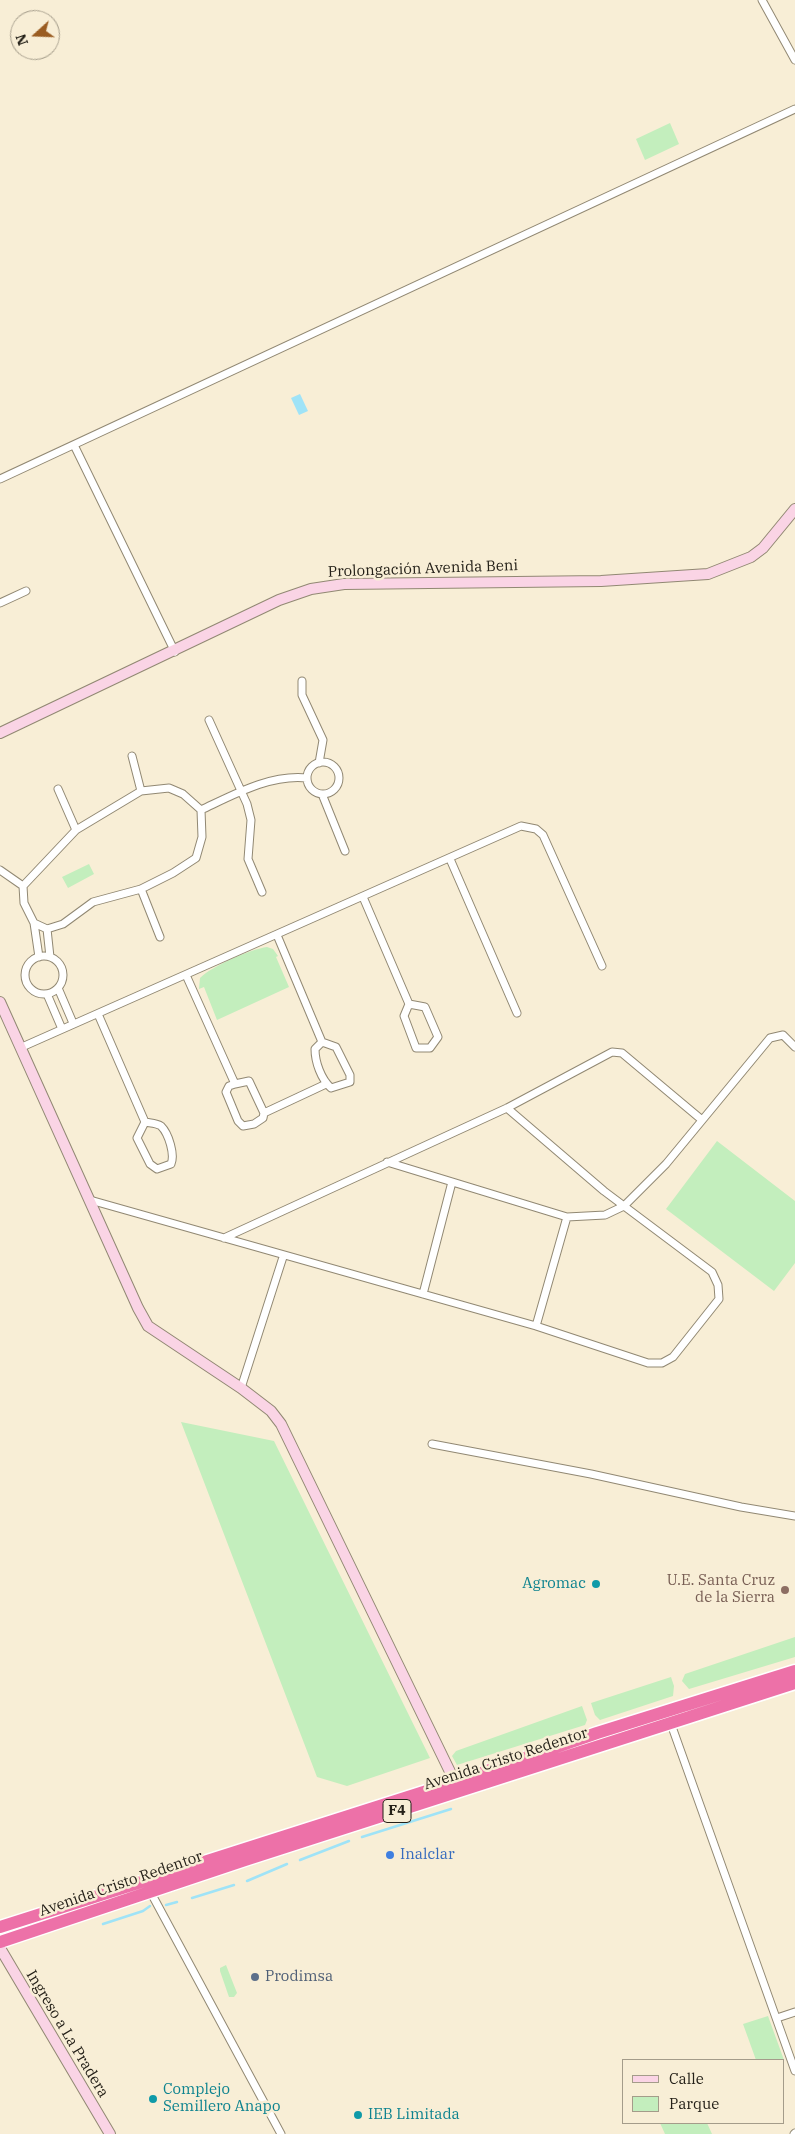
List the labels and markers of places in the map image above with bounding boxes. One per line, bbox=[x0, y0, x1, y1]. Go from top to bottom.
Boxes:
place label: U.E. Santa Cruz de la Sierra bbox=[667, 1572, 775, 1607]
place label: Agromac bbox=[522, 1575, 586, 1593]
marker: Agromac bbox=[590, 1578, 602, 1590]
marker: U.E. Santa Cruz de la Sierra bbox=[779, 1584, 791, 1596]
place label: Inalclar bbox=[400, 1846, 455, 1864]
marker: Inalclar bbox=[384, 1849, 396, 1861]
place label: Prodimsa bbox=[265, 1968, 333, 1986]
marker: Prodimsa bbox=[249, 1971, 261, 1983]
place label: Complejo Semillero Anapo bbox=[163, 2081, 280, 2116]
marker: Complejo Semillero Anapo bbox=[147, 2093, 159, 2105]
place label: IEB Limitada bbox=[368, 2106, 460, 2124]
marker: IEB Limitada bbox=[352, 2109, 364, 2121]

